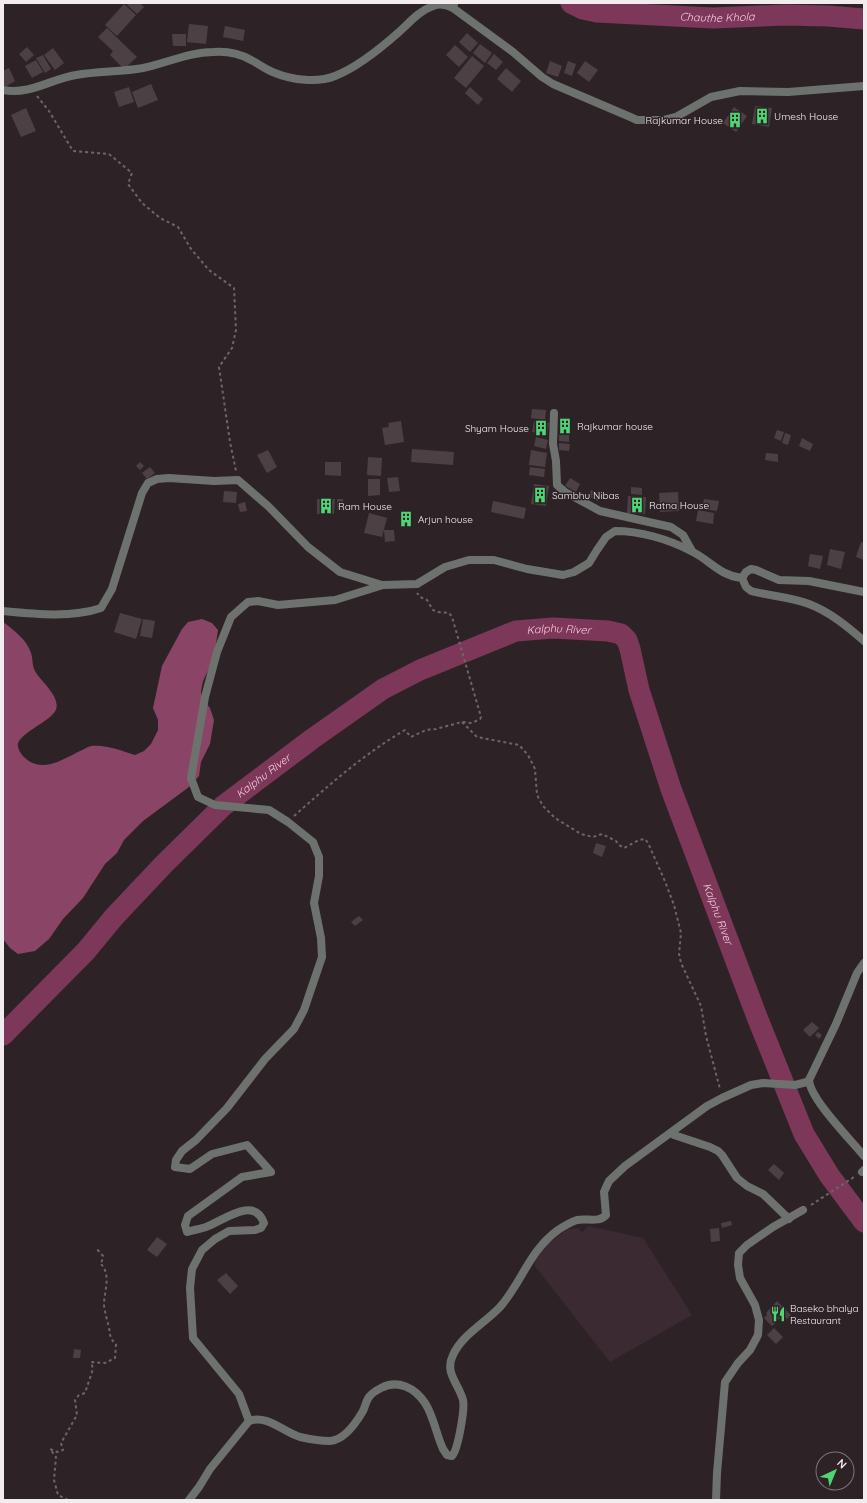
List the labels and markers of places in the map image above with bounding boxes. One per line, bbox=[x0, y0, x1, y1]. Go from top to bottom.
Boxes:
building icon: Umesh House bbox=[753, 107, 771, 125]
place label: Umesh House bbox=[774, 110, 839, 123]
building icon: Rajkumar House bbox=[726, 111, 744, 129]
place label: Rajkumar House bbox=[645, 114, 723, 127]
building icon: Rajkumar house bbox=[556, 417, 574, 435]
building icon: Shyam House bbox=[532, 419, 550, 437]
place label: Rajkumar house bbox=[577, 420, 653, 433]
place label: Shyam House bbox=[465, 422, 529, 435]
building icon: Sambhu Nibas bbox=[531, 486, 549, 504]
place label: Sambhu Nibas bbox=[552, 489, 619, 502]
building icon: Ratna House bbox=[628, 496, 646, 514]
building icon: Ram House bbox=[317, 497, 335, 515]
place label: Ratna House bbox=[649, 499, 709, 512]
place label: Ram House bbox=[338, 500, 392, 513]
building icon: Arjun house bbox=[397, 510, 415, 528]
place label: Arjun house bbox=[418, 513, 473, 526]
place label: Baseko bhalya Restaurant bbox=[790, 1302, 859, 1327]
restaurant icon: Baseko bhalya Restaurant bbox=[769, 1305, 787, 1323]

